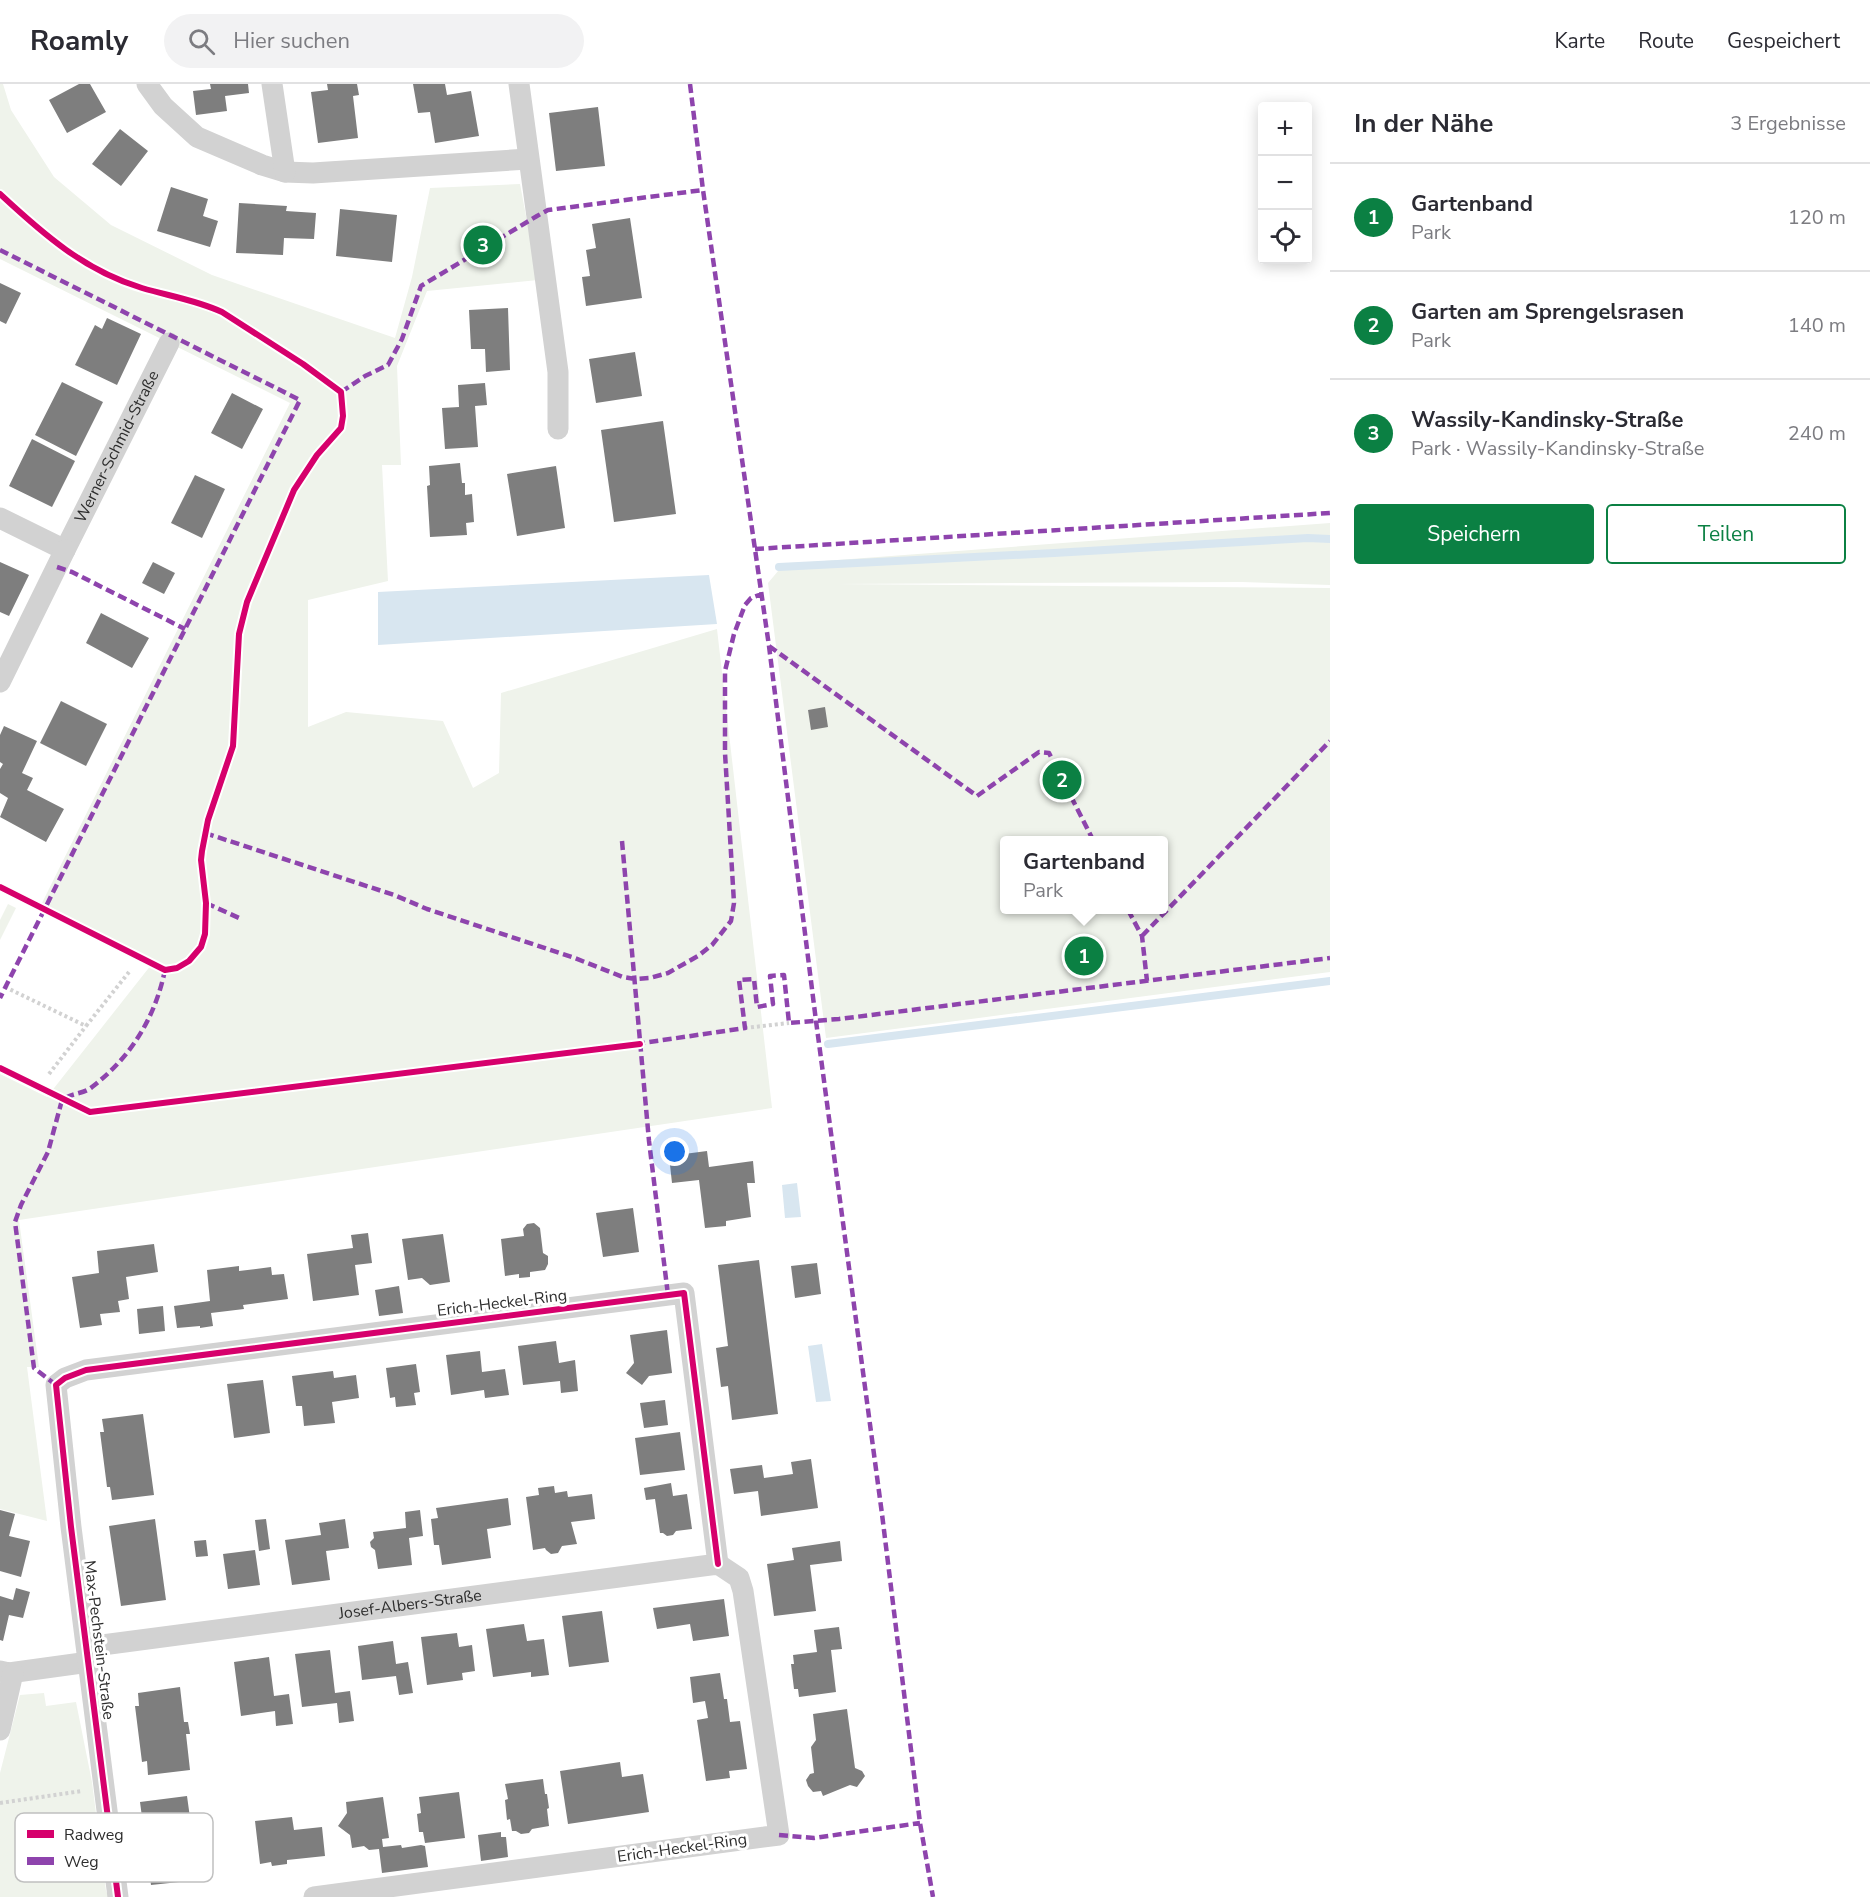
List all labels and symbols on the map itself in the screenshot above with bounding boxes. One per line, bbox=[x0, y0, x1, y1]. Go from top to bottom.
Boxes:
pin: 3 bbox=[464, 222, 502, 268]
street label: Werner-Schmid-Straße bbox=[69, 367, 164, 527]
pin: 2 bbox=[1042, 758, 1082, 802]
pin: 1 bbox=[1064, 934, 1104, 978]
your location bbox=[660, 1137, 689, 1166]
street label: Erich-Heckel-Ring bbox=[436, 1284, 568, 1322]
street label: Max-Pechstein-Straße bbox=[78, 1559, 120, 1721]
street label: Josef-Albers-Straße bbox=[336, 1584, 483, 1625]
legend bbox=[15, 1813, 213, 1882]
text: Radweg bbox=[64, 1824, 124, 1846]
street label: Erich-Heckel-Ring bbox=[616, 1828, 748, 1868]
text: Weg bbox=[64, 1851, 99, 1873]

